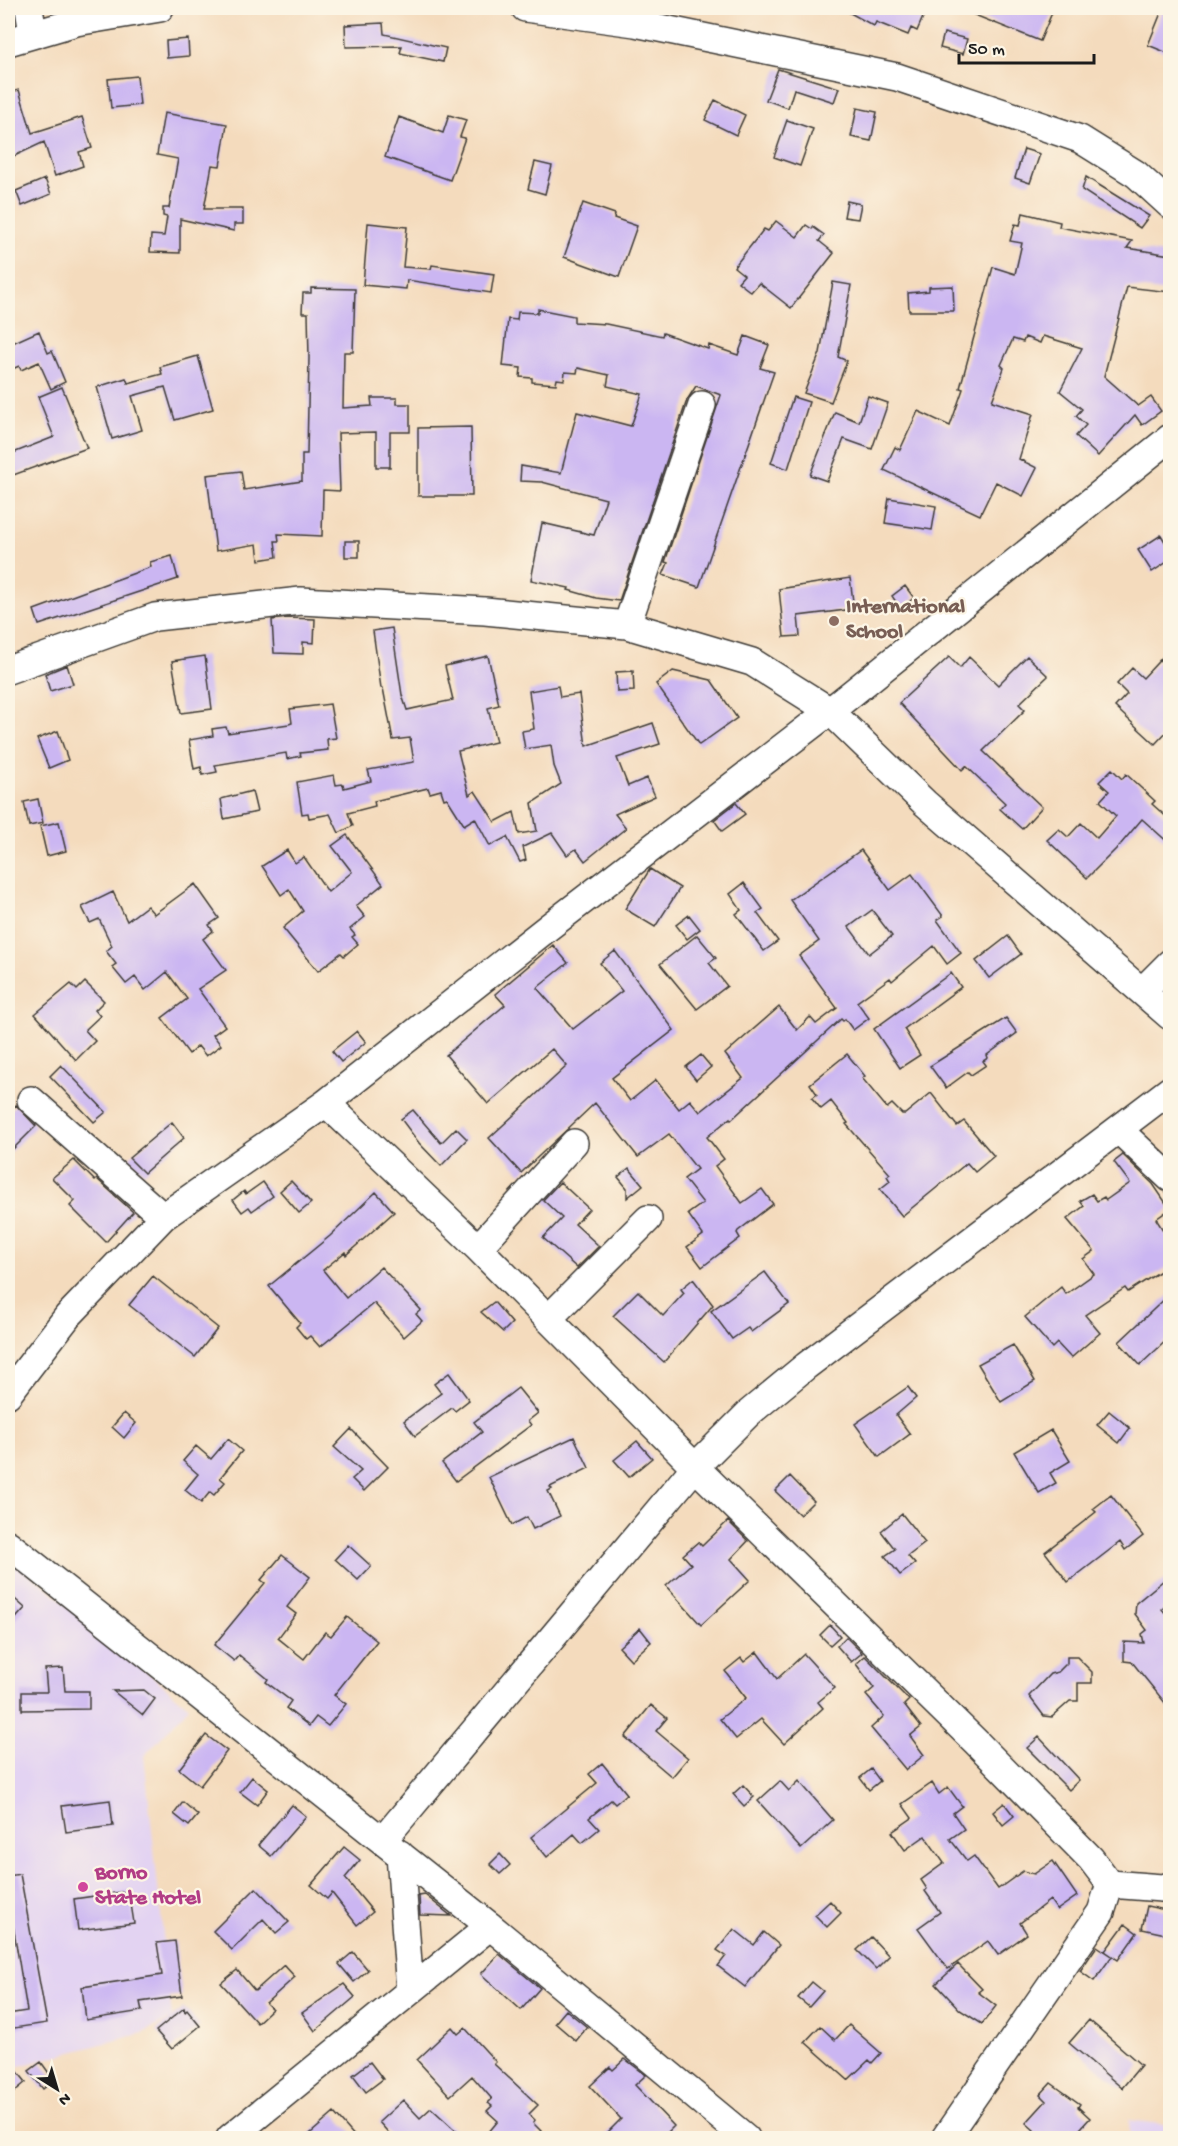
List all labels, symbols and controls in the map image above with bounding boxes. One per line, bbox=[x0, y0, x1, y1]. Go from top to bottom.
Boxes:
scale bar bbox=[959, 27, 1094, 65]
text: 50 m bbox=[968, 40, 1005, 61]
place label: International School bbox=[846, 595, 965, 646]
marker: International School bbox=[827, 614, 841, 628]
place label: Borno State Hotel bbox=[94, 1861, 201, 1912]
marker: Borno State Hotel bbox=[76, 1880, 90, 1894]
north arrow bbox=[27, 2059, 87, 2119]
text: N bbox=[54, 2087, 74, 2109]

